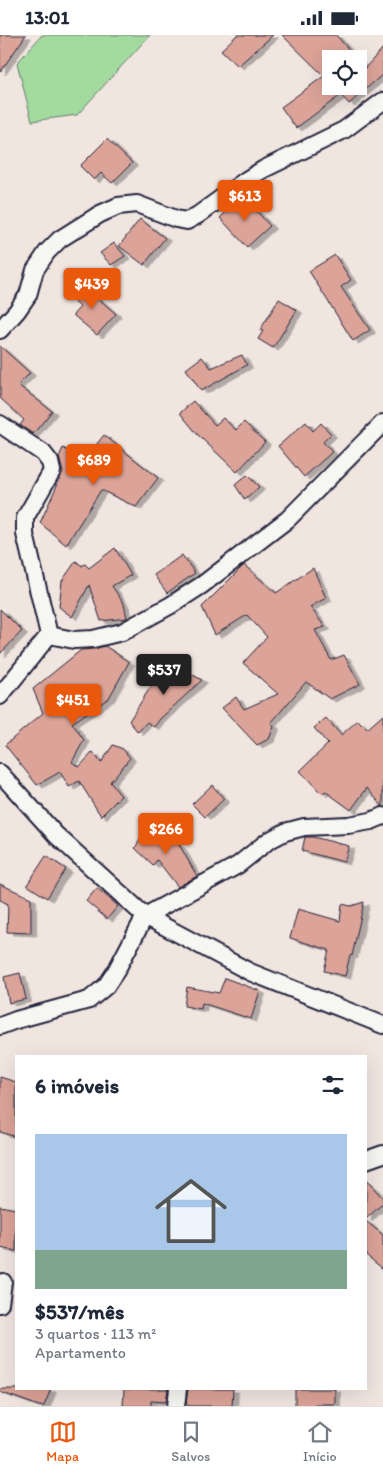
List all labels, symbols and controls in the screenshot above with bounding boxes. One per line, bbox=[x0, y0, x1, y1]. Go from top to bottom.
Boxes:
text: 13:01 bbox=[25, 6, 69, 29]
map controls bbox=[322, 50, 367, 95]
button: locate bbox=[322, 50, 367, 95]
pin: $613 bbox=[215, 179, 275, 222]
text: $613 bbox=[229, 186, 261, 205]
pin: $439 bbox=[62, 267, 122, 310]
text: $439 bbox=[75, 274, 109, 293]
pin: $689 bbox=[64, 443, 124, 486]
text: $689 bbox=[77, 450, 111, 469]
pin: $537 bbox=[134, 653, 194, 696]
text: $537 bbox=[147, 660, 181, 679]
pin: $451 bbox=[43, 683, 103, 726]
text: $451 bbox=[56, 690, 90, 709]
pin: $266 bbox=[136, 813, 196, 855]
text: $266 bbox=[149, 819, 183, 838]
icon: filters bbox=[319, 1071, 347, 1099]
text: 6 imóveis bbox=[35, 1073, 119, 1098]
icon: home bbox=[146, 1166, 236, 1256]
text: $537/mês bbox=[35, 1299, 124, 1324]
text: 3 quartos · 113 m² bbox=[35, 1324, 156, 1343]
text: Apartamento bbox=[35, 1343, 126, 1362]
tab: Mapa bbox=[46, 1418, 79, 1465]
tab: Salvos bbox=[171, 1418, 210, 1465]
tab: Início bbox=[303, 1418, 337, 1465]

